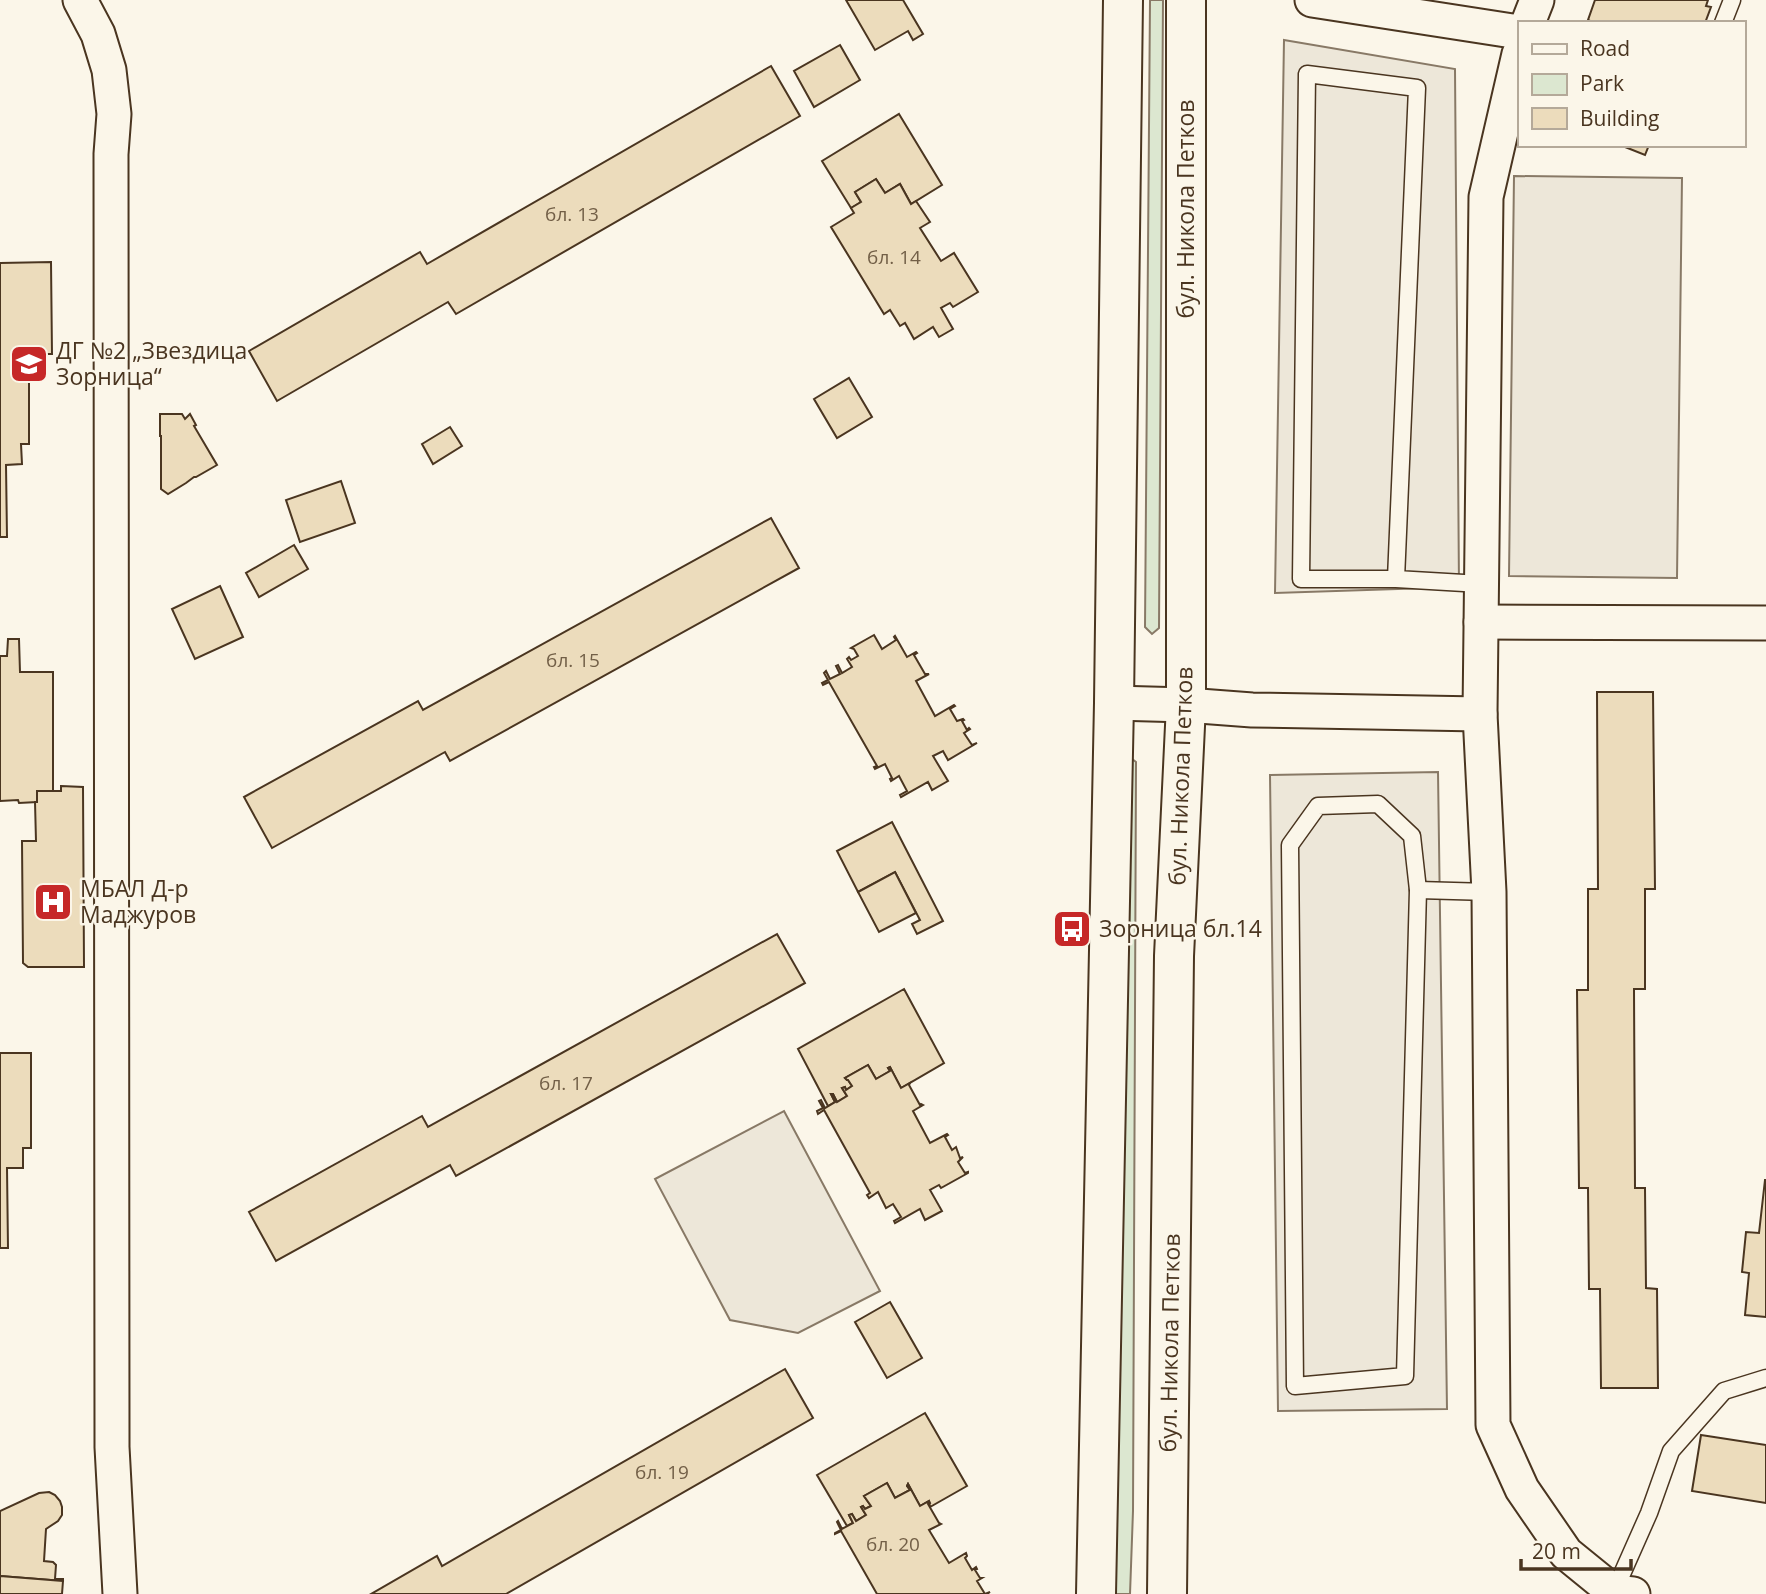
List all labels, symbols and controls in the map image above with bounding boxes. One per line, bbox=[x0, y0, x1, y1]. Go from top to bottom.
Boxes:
legend bbox=[1518, 21, 1745, 147]
text: Road bbox=[1580, 34, 1630, 62]
text: Park bbox=[1580, 69, 1624, 97]
street label: бул. Никола Петков bbox=[1169, 99, 1201, 319]
text: Building bbox=[1580, 104, 1659, 132]
house number: бл. 13 bbox=[545, 201, 599, 227]
house number: бл. 14 bbox=[867, 244, 921, 270]
place label: ДГ №2 „Звездица Зорница“ bbox=[56, 334, 247, 392]
school or university icon: ДГ №2 „Звездица Зорница“ bbox=[8, 343, 50, 385]
house number: бл. 15 bbox=[546, 647, 600, 673]
street label: бул. Никола Петков bbox=[1160, 666, 1200, 886]
place label: МБАЛ Д-р Маджуров bbox=[80, 872, 196, 930]
hospital icon: МБАЛ Д-р Маджуров bbox=[32, 881, 74, 923]
bus stop icon: Зорница бл.14 bbox=[1051, 908, 1093, 950]
place label: Зорница бл.14 bbox=[1099, 912, 1262, 944]
house number: бл. 17 bbox=[539, 1070, 593, 1096]
street label: бул. Никола Петков bbox=[1151, 1233, 1187, 1453]
house number: бл. 19 bbox=[635, 1459, 689, 1485]
scale bar bbox=[1521, 1528, 1631, 1572]
house number: бл. 20 bbox=[866, 1531, 920, 1557]
text: 20 m bbox=[1532, 1537, 1581, 1565]

